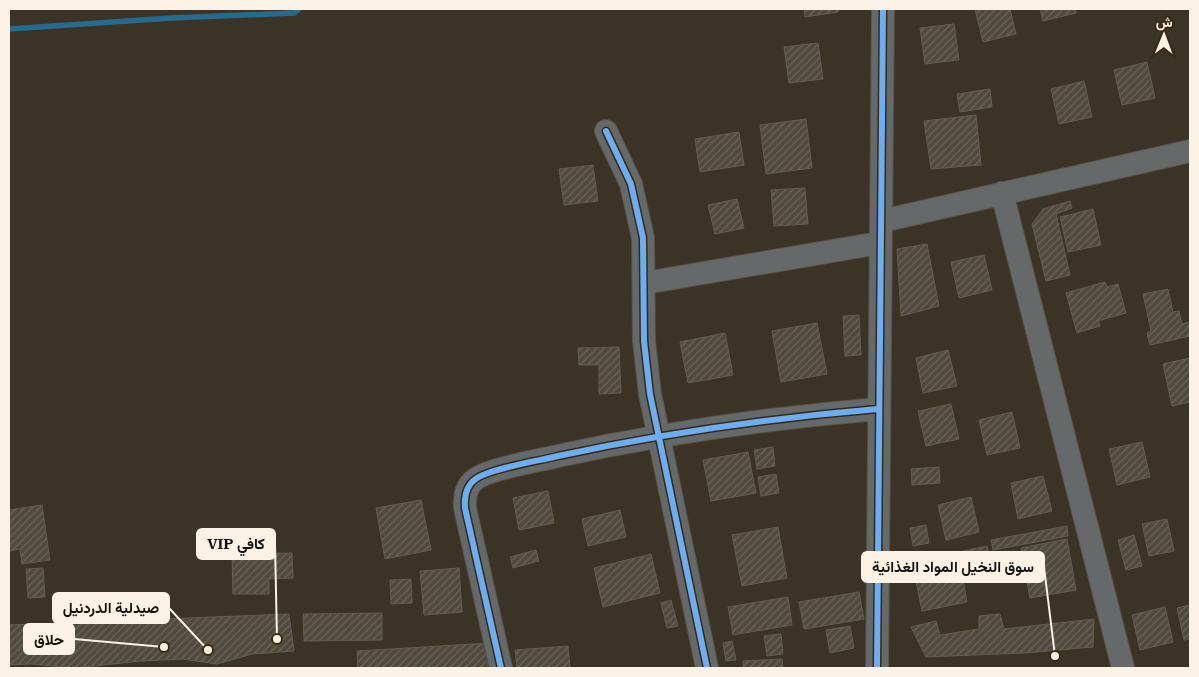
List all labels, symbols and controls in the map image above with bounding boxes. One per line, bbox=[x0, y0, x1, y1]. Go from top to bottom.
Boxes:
north arrow bbox=[1139, 10, 1189, 60]
text: ش bbox=[1156, 13, 1173, 31]
callout: VIP كافي bbox=[197, 529, 275, 559]
text: VIP كافي bbox=[207, 534, 265, 557]
callout: سوق النخيل المواد الغذائية bbox=[862, 552, 1044, 582]
text: سوق النخيل المواد الغذائية bbox=[872, 557, 1034, 576]
callout: صيدلية الدردنيل bbox=[53, 593, 169, 623]
text: صيدلية الدردنيل bbox=[63, 598, 160, 617]
callout: حلاق bbox=[24, 624, 74, 654]
text: حلاق bbox=[34, 630, 64, 649]

